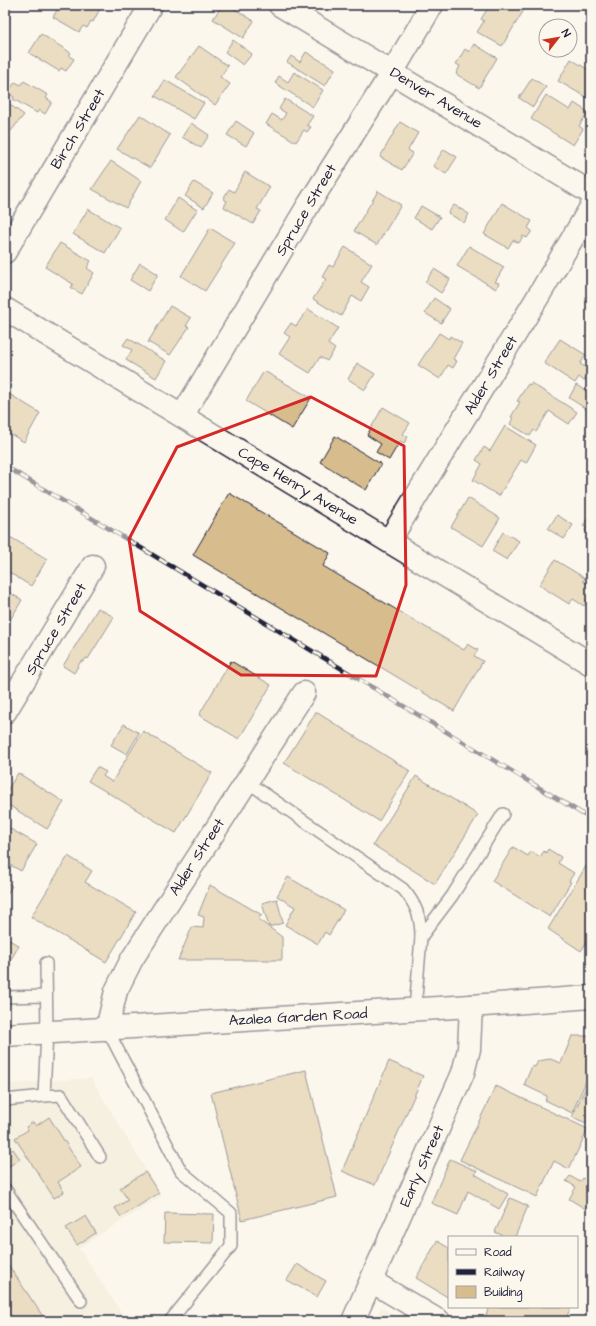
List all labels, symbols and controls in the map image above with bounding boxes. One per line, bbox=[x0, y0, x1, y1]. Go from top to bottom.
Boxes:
north arrow bbox=[538, 18, 578, 58]
text: N bbox=[558, 26, 574, 40]
street label: Denver Avenue bbox=[386, 62, 486, 134]
street label: Birch Street bbox=[46, 85, 110, 173]
street label: Spruce Street bbox=[270, 160, 342, 260]
street label: Alder Street bbox=[459, 332, 523, 418]
street label: Cape Henry Avenue bbox=[234, 442, 362, 531]
street label: Spruce Street bbox=[20, 579, 92, 679]
street label: Alder Street bbox=[164, 814, 230, 900]
street label: Azalea Garden Road bbox=[228, 1003, 368, 1031]
street label: Early Street bbox=[395, 1122, 450, 1211]
legend bbox=[448, 1236, 578, 1308]
text: Road bbox=[484, 1244, 512, 1261]
text: Railway bbox=[484, 1264, 525, 1282]
text: Building bbox=[484, 1284, 522, 1302]

